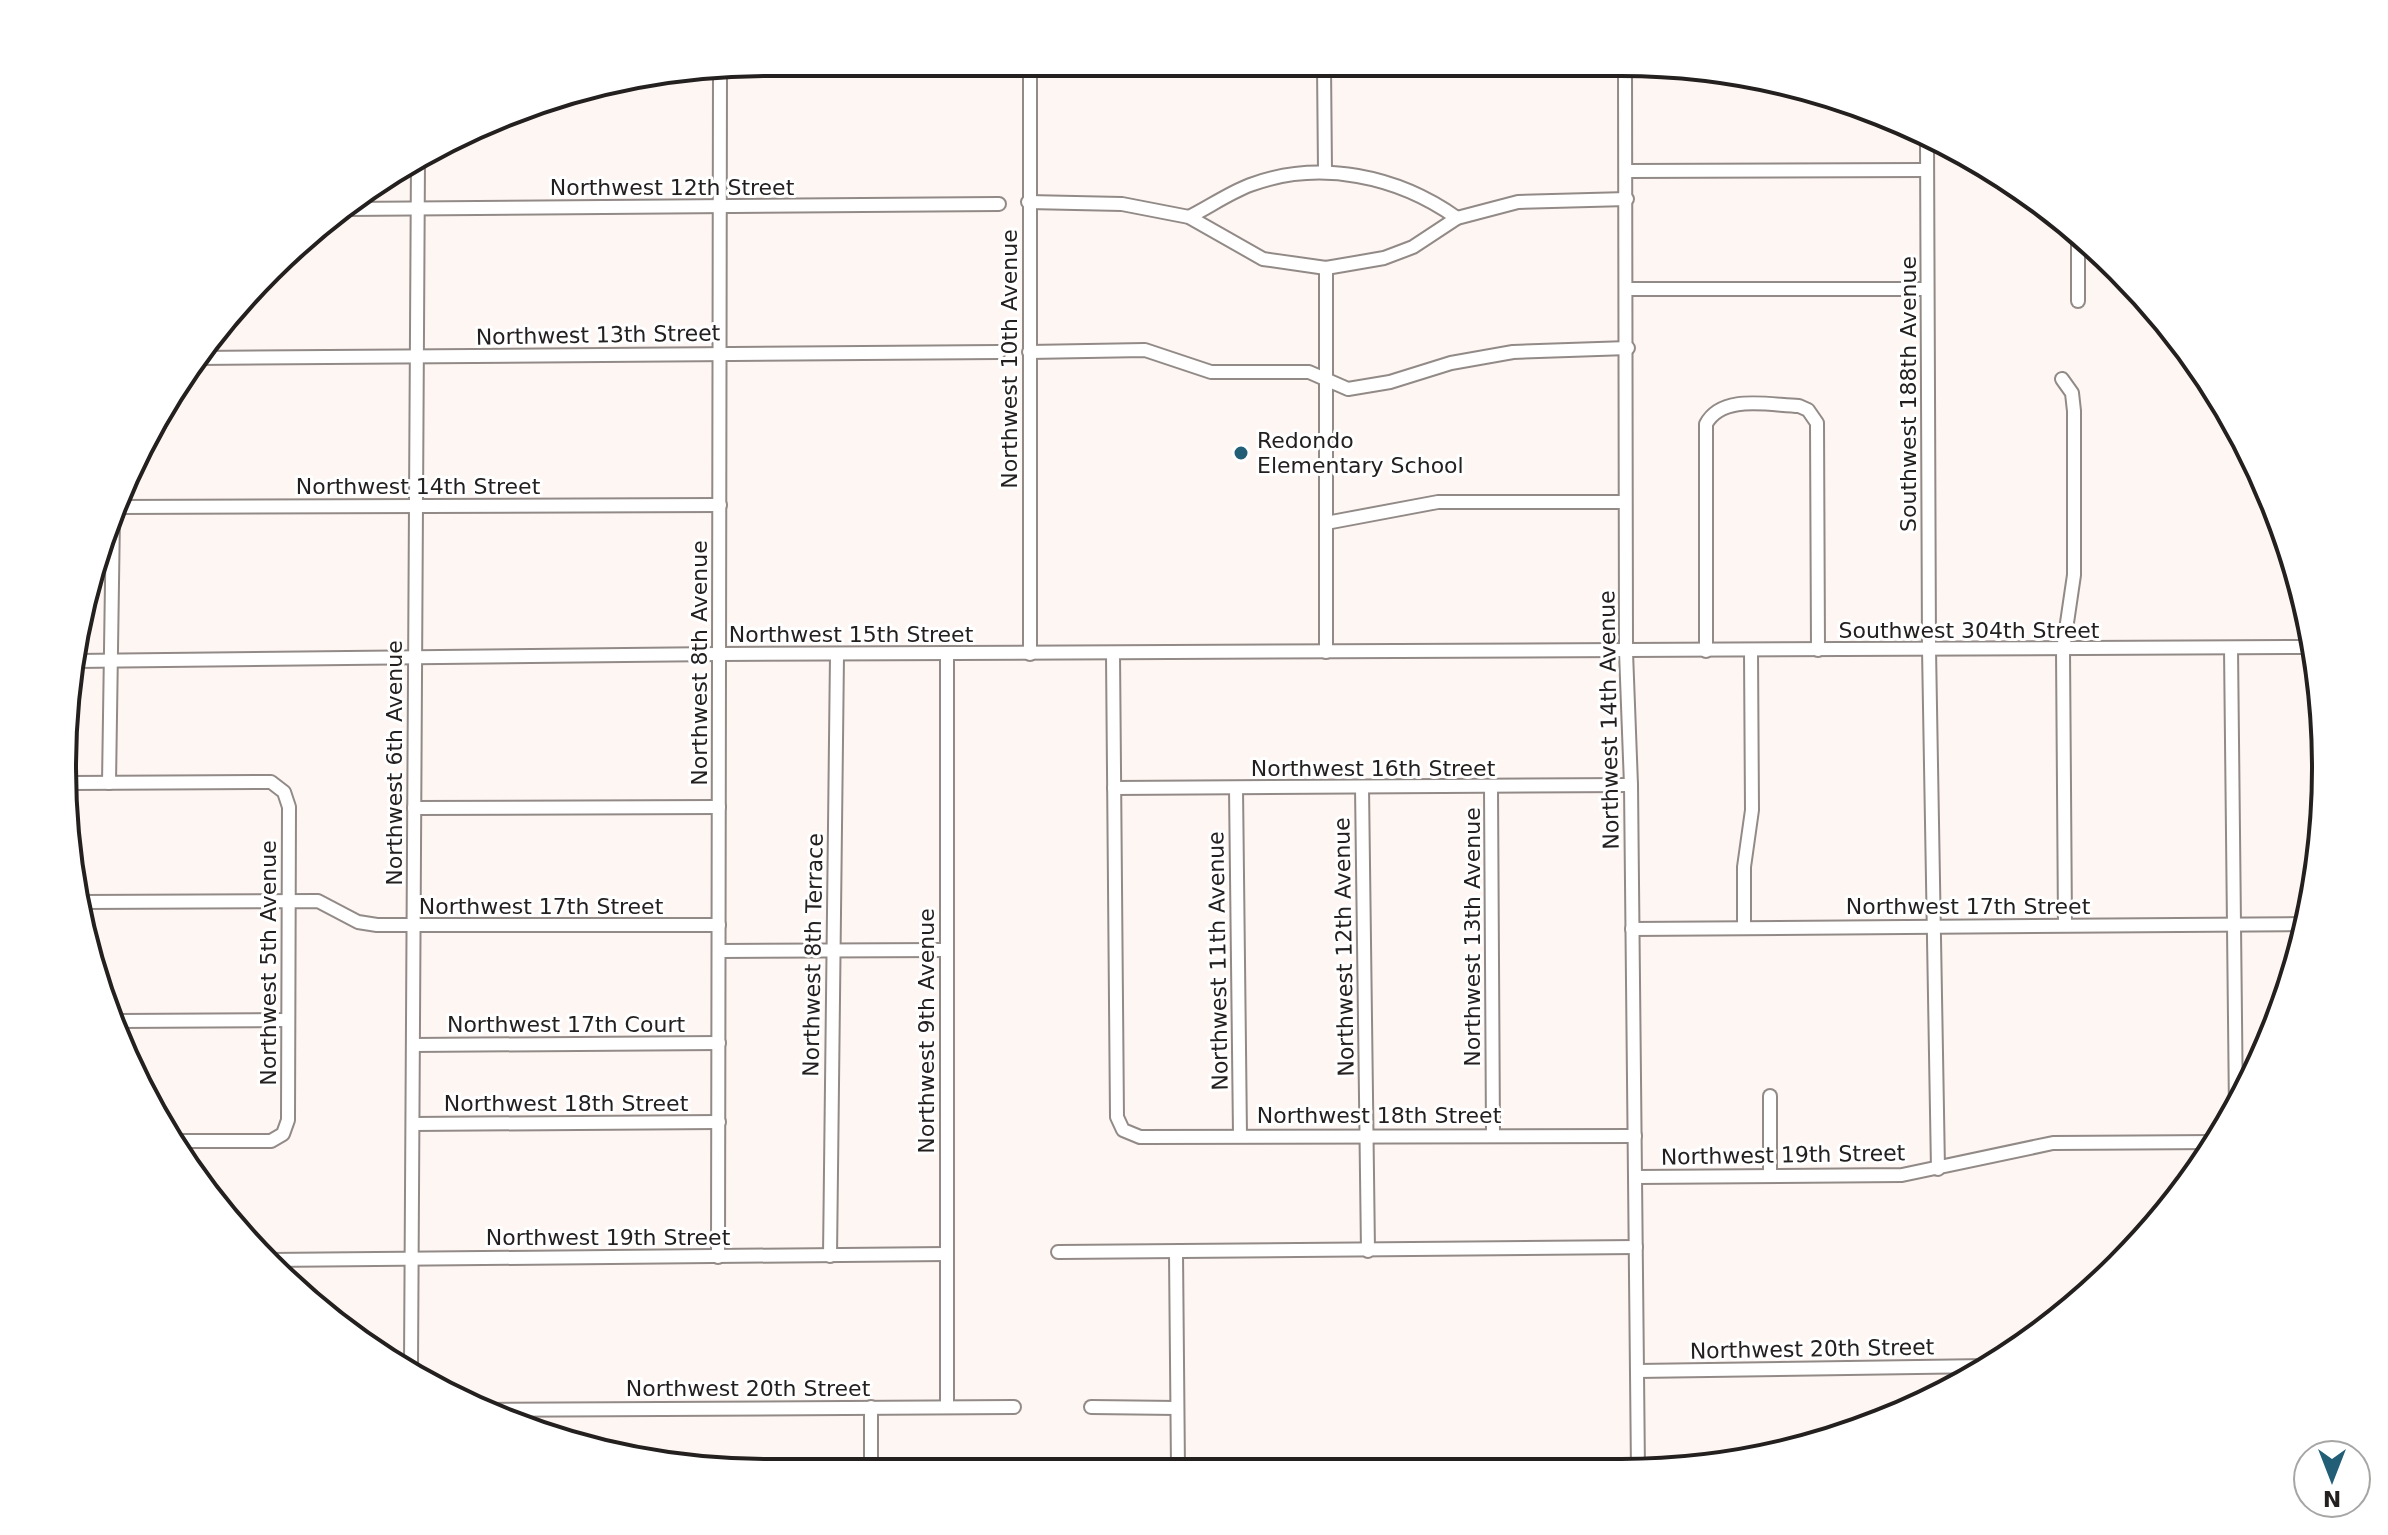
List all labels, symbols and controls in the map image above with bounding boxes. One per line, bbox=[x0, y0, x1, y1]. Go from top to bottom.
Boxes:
street label: Northwest 12th Street bbox=[550, 175, 795, 200]
street label: Northwest 10th Avenue bbox=[997, 229, 1022, 489]
street label: Southwest 188th Avenue bbox=[1896, 256, 1921, 532]
street label: Northwest 13th Street bbox=[476, 320, 721, 350]
place label: Redondo Elementary School bbox=[1257, 428, 1464, 478]
marker: Redondo Elementary School bbox=[1232, 444, 1250, 462]
street label: Northwest 14th Street bbox=[296, 474, 541, 499]
street label: Northwest 8th Avenue bbox=[687, 540, 712, 786]
street label: Northwest 14th Avenue bbox=[1594, 590, 1624, 850]
street label: Southwest 304th Street bbox=[1839, 618, 2100, 643]
street label: Northwest 15th Street bbox=[729, 622, 974, 647]
street label: Northwest 6th Avenue bbox=[382, 640, 407, 886]
street label: Northwest 16th Street bbox=[1251, 756, 1496, 781]
street label: Northwest 13th Avenue bbox=[1460, 807, 1485, 1067]
street label: Northwest 12th Avenue bbox=[1329, 817, 1359, 1077]
street label: Northwest 11th Avenue bbox=[1203, 831, 1233, 1091]
street label: Northwest 8th Terrace bbox=[798, 833, 828, 1077]
street label: Northwest 5th Avenue bbox=[256, 840, 281, 1086]
street label: Northwest 17th Street bbox=[419, 894, 664, 919]
street label: Northwest 17th Street bbox=[1846, 894, 2091, 919]
street label: Northwest 9th Avenue bbox=[914, 908, 939, 1154]
street label: Northwest 17th Court bbox=[447, 1012, 685, 1037]
street label: Northwest 18th Street bbox=[444, 1091, 689, 1116]
street label: Northwest 18th Street bbox=[1257, 1103, 1502, 1128]
street label: Northwest 19th Street bbox=[1661, 1140, 1906, 1170]
street label: Northwest 19th Street bbox=[486, 1225, 731, 1250]
street label: Northwest 20th Street bbox=[1690, 1334, 1935, 1364]
street label: Northwest 20th Street bbox=[626, 1376, 871, 1401]
north arrow bbox=[2292, 1439, 2372, 1519]
text: N bbox=[2323, 1486, 2341, 1511]

